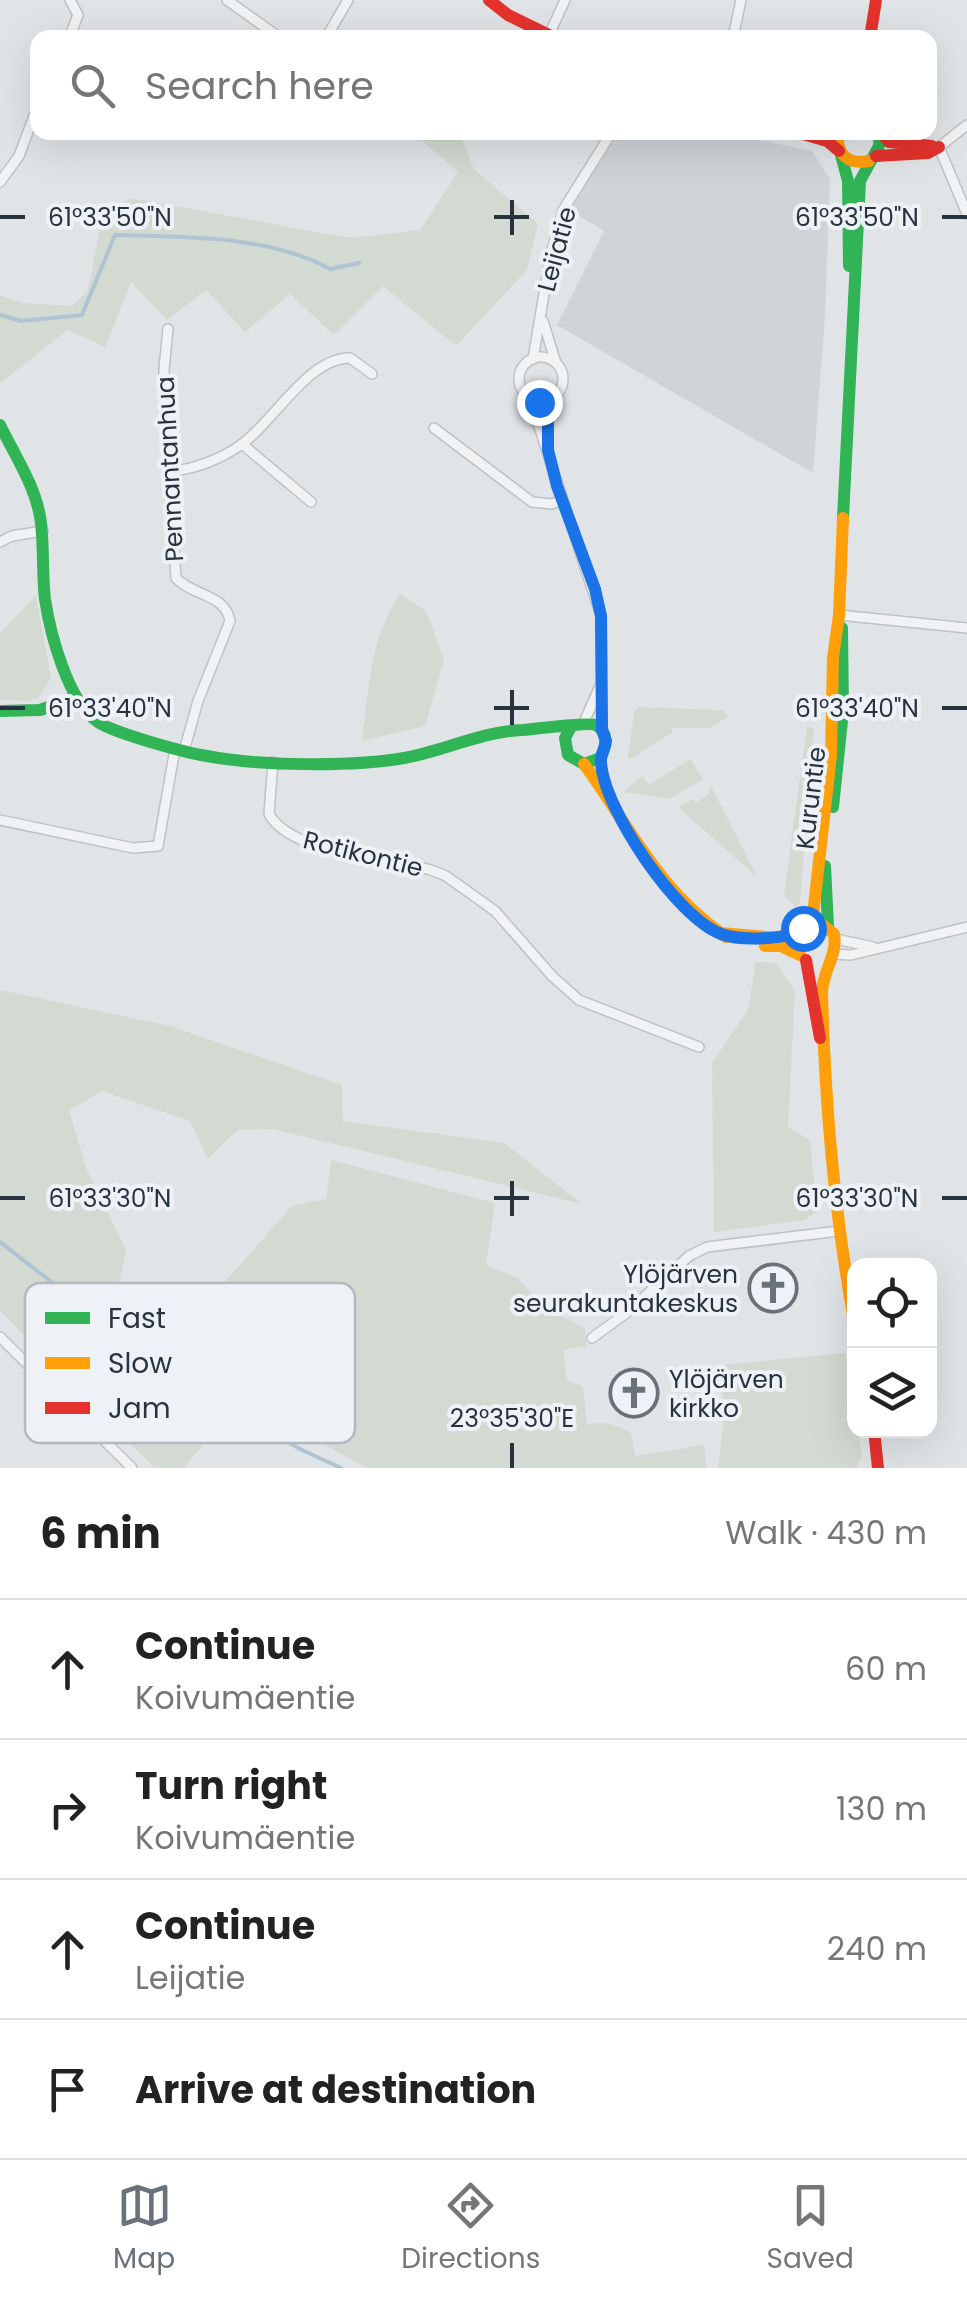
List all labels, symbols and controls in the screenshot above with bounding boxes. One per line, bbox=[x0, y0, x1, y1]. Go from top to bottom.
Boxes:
search box bbox=[30, 30, 937, 140]
icon: search bbox=[65, 58, 120, 113]
text: Search here bbox=[145, 59, 374, 112]
text: 61°33'50"N bbox=[48, 200, 172, 235]
text: 61°33'50"N bbox=[795, 200, 919, 235]
street label: Leijatie bbox=[529, 203, 585, 295]
street label: Pennantanhua bbox=[148, 375, 192, 563]
route end bbox=[517, 380, 563, 426]
text: 61°33'40"N bbox=[48, 691, 172, 726]
text: 61°33'40"N bbox=[795, 691, 919, 726]
street label: Kuruntie bbox=[787, 745, 835, 851]
street label: Rotikontie bbox=[300, 822, 426, 886]
route start bbox=[781, 906, 827, 952]
text: 61°33'30"N bbox=[49, 1181, 171, 1216]
text: 61°33'30"N bbox=[796, 1181, 918, 1216]
place label: Ylöjärven seurakuntakeskus bbox=[513, 1257, 738, 1321]
map controls bbox=[847, 1258, 937, 1438]
button: locate bbox=[847, 1258, 937, 1348]
church icon: Ylöjärven seurakuntakeskus bbox=[747, 1262, 799, 1314]
legend bbox=[25, 1283, 355, 1443]
text: Fast bbox=[108, 1299, 166, 1338]
text: Slow bbox=[108, 1344, 172, 1383]
button: layers bbox=[847, 1348, 937, 1438]
place label: Ylöjärven kirkko bbox=[669, 1362, 784, 1426]
church icon: Ylöjärven kirkko bbox=[608, 1367, 660, 1419]
text: Jam bbox=[108, 1389, 171, 1428]
text: 23°35'30"E bbox=[450, 1401, 574, 1436]
text: 6 min bbox=[40, 1504, 161, 1563]
text: Walk · 430 m bbox=[725, 1510, 927, 1555]
text: Continue bbox=[135, 1619, 315, 1672]
icon: ahead bbox=[40, 1642, 95, 1697]
text: 60 m bbox=[845, 1646, 927, 1691]
text: Koivumäentie bbox=[135, 1675, 355, 1720]
text: Turn right bbox=[135, 1759, 327, 1812]
icon: right bbox=[40, 1782, 95, 1837]
text: 130 m bbox=[836, 1786, 927, 1831]
text: Koivumäentie bbox=[135, 1815, 355, 1860]
text: Continue bbox=[135, 1899, 315, 1952]
icon: ahead bbox=[40, 1922, 95, 1977]
text: 240 m bbox=[827, 1926, 927, 1971]
text: Leijatie bbox=[135, 1955, 245, 2000]
icon: arrive bbox=[40, 2062, 95, 2117]
text: Arrive at destination bbox=[135, 2063, 536, 2116]
tab: Map bbox=[113, 2178, 175, 2280]
tab: Directions bbox=[401, 2178, 540, 2280]
tab: Saved bbox=[767, 2178, 854, 2280]

